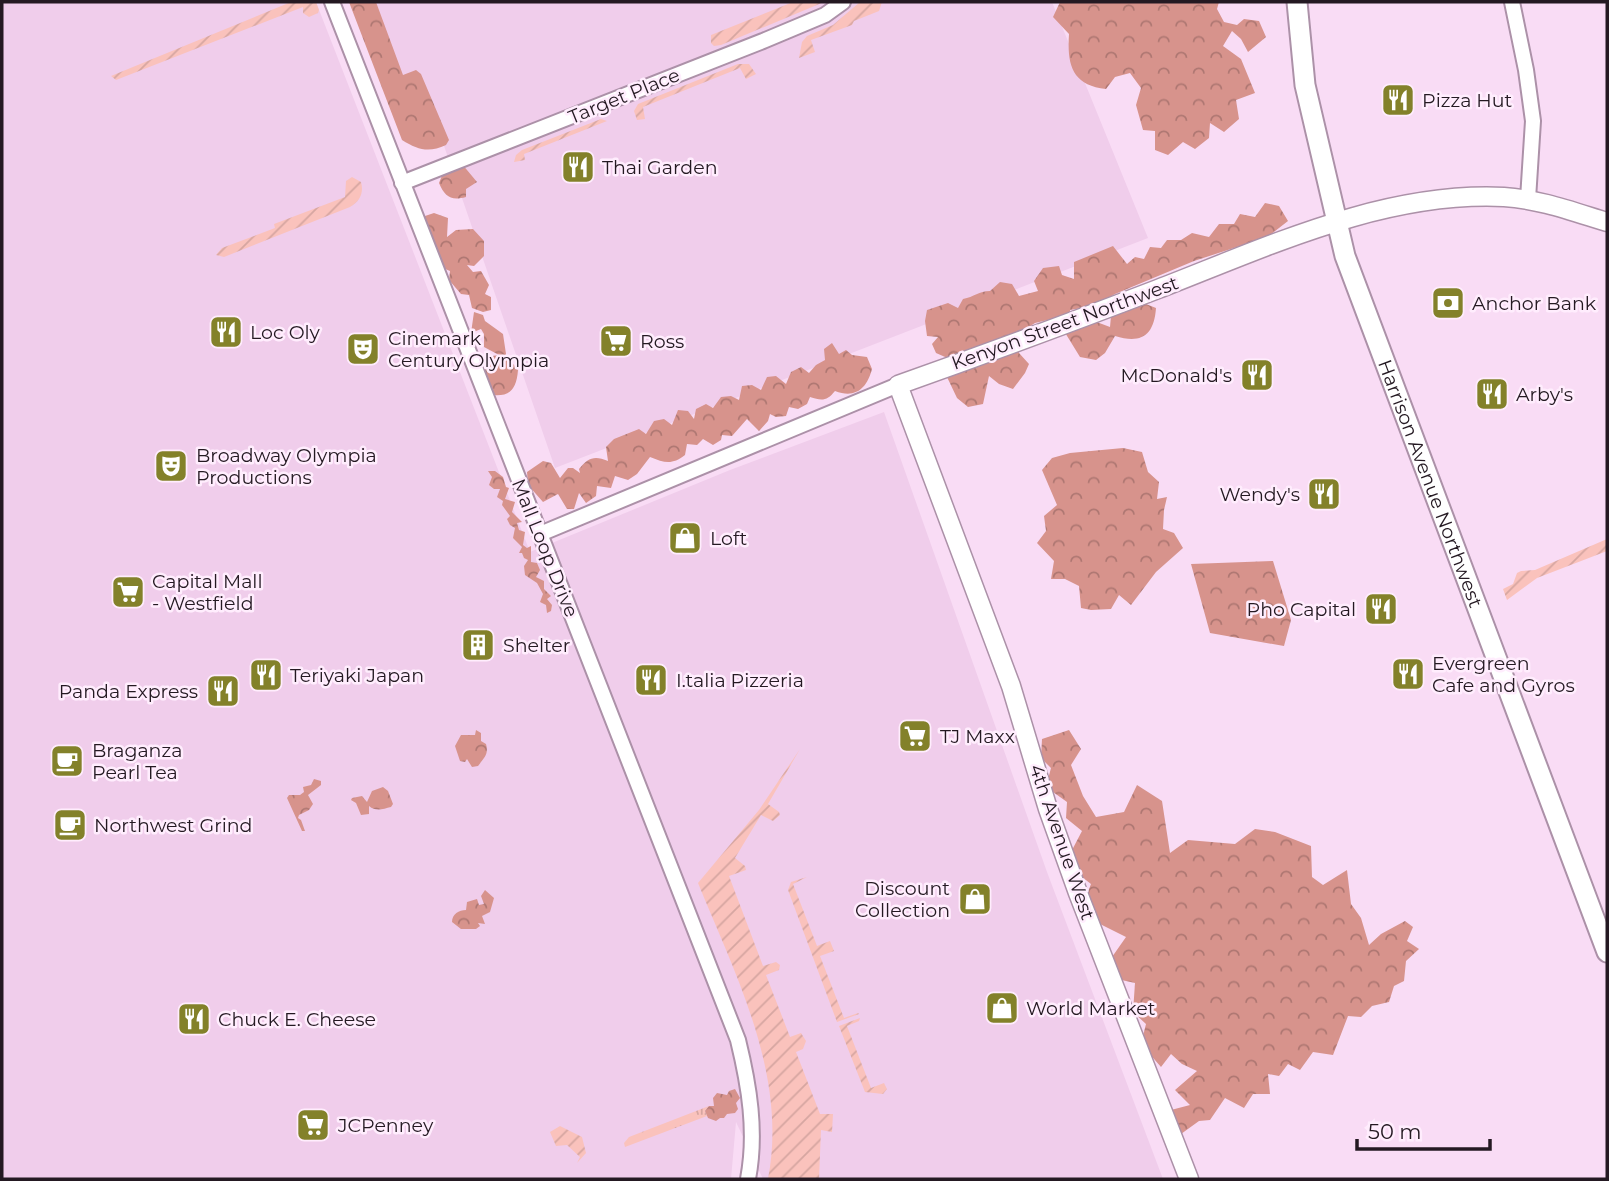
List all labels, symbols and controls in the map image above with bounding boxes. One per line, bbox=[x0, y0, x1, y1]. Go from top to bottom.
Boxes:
street label: Target Place bbox=[565, 63, 683, 129]
restaurant icon: Pizza Hut bbox=[1379, 81, 1417, 119]
place label: Pizza Hut bbox=[1422, 89, 1513, 112]
restaurant icon: Thai Garden bbox=[559, 148, 597, 186]
place label: Thai Garden bbox=[602, 156, 718, 179]
street label: Kenyon Street Northwest bbox=[948, 271, 1182, 375]
bank icon: Anchor Bank bbox=[1429, 284, 1467, 322]
place label: Anchor Bank bbox=[1472, 292, 1597, 315]
restaurant icon: Loc Oly bbox=[207, 313, 245, 351]
place label: Loc Oly bbox=[250, 321, 321, 344]
supermarket icon: Ross bbox=[597, 322, 635, 360]
place label: Cinemark Century Olympia bbox=[388, 327, 549, 372]
theatre icon: Cinemark Century Olympia bbox=[344, 330, 382, 368]
place label: Ross bbox=[640, 330, 684, 353]
restaurant icon: McDonald's bbox=[1238, 356, 1276, 394]
street label: Harrison Avenue Northwest bbox=[1373, 356, 1488, 611]
place label: McDonald's bbox=[1120, 364, 1232, 387]
restaurant icon: Arby's bbox=[1473, 375, 1511, 413]
place label: Arby's bbox=[1516, 383, 1573, 406]
place label: Broadway Olympia Productions bbox=[196, 444, 377, 489]
theatre icon: Broadway Olympia Productions bbox=[152, 447, 190, 485]
restaurant icon: Wendy's bbox=[1305, 475, 1343, 513]
street label: Mall Loop Drive bbox=[507, 476, 583, 620]
place label: Wendy's bbox=[1219, 483, 1300, 506]
shop icon: Loft bbox=[666, 519, 704, 557]
place label: Loft bbox=[710, 527, 747, 550]
place label: Capital Mall - Westfield bbox=[152, 570, 263, 615]
supermarket icon: Capital Mall - Westfield bbox=[109, 573, 147, 611]
restaurant icon: Pho Capital bbox=[1362, 590, 1400, 628]
place label: Pho Capital bbox=[1247, 598, 1356, 621]
building icon: Shelter bbox=[459, 626, 497, 664]
place label: Shelter bbox=[503, 634, 570, 657]
place label: Evergreen Cafe and Gyros bbox=[1432, 652, 1575, 697]
restaurant icon: Evergreen Cafe and Gyros bbox=[1389, 655, 1427, 693]
restaurant icon: Teriyaki Japan bbox=[247, 656, 285, 694]
restaurant icon: I.talia Pizzeria bbox=[632, 661, 670, 699]
place label: Teriyaki Japan bbox=[290, 664, 424, 687]
place label: I.talia Pizzeria bbox=[676, 669, 804, 692]
restaurant icon: Panda Express bbox=[204, 672, 242, 710]
place label: Panda Express bbox=[59, 680, 198, 703]
supermarket icon: TJ Maxx bbox=[896, 717, 934, 755]
place label: TJ Maxx bbox=[940, 725, 1015, 748]
place label: Braganza Pearl Tea bbox=[92, 739, 182, 784]
cafe icon: Braganza Pearl Tea bbox=[48, 742, 86, 780]
street label: 4th Avenue West bbox=[1025, 761, 1100, 923]
cafe icon: Northwest Grind bbox=[51, 806, 89, 844]
place label: Northwest Grind bbox=[94, 814, 253, 837]
place label: Discount Collection bbox=[855, 877, 950, 922]
shop icon: Discount Collection bbox=[956, 880, 994, 918]
shop icon: World Market bbox=[983, 989, 1021, 1027]
place label: World Market bbox=[1026, 997, 1156, 1020]
restaurant icon: Chuck E. Cheese bbox=[175, 1000, 213, 1038]
place label: Chuck E. Cheese bbox=[218, 1008, 376, 1031]
supermarket icon: JCPenney bbox=[294, 1106, 332, 1144]
scale bar bbox=[1357, 1108, 1490, 1152]
place label: JCPenney bbox=[337, 1114, 434, 1137]
text: 50 m bbox=[1368, 1119, 1422, 1144]

